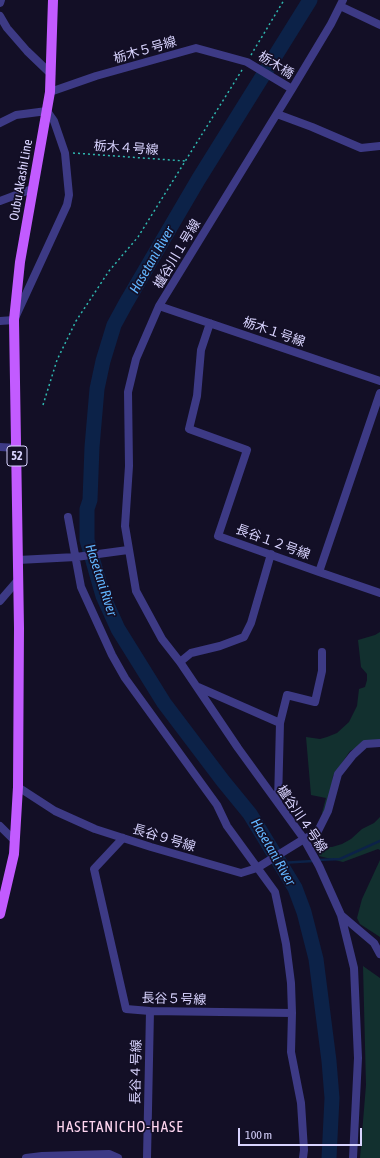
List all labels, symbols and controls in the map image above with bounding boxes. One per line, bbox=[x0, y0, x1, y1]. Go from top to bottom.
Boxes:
street label: 栃木５号線 bbox=[112, 34, 178, 66]
street label: 栃木橋 bbox=[255, 48, 297, 82]
street label: Oubu Akashi Line bbox=[6, 138, 36, 222]
street label: 栃木４号線 bbox=[93, 138, 159, 158]
street label: 櫨谷川１号線 bbox=[150, 217, 204, 291]
water label: Hasetani River bbox=[126, 223, 178, 297]
street label: 栃木１号線 bbox=[241, 314, 307, 350]
road number: 52 bbox=[7, 446, 27, 466]
street label: 長谷１２号線 bbox=[234, 521, 312, 563]
water label: Hasetani River bbox=[81, 542, 121, 618]
street label: 櫨谷川４号線 bbox=[274, 782, 330, 856]
water label: Hasetani River bbox=[247, 815, 299, 889]
street label: 長谷９号線 bbox=[131, 821, 197, 855]
street label: 長谷５号線 bbox=[141, 990, 207, 1008]
street label: 長谷４号線 bbox=[128, 1039, 144, 1105]
district label: HASETANICHO-HASE bbox=[56, 1118, 184, 1136]
scale bar bbox=[240, 1120, 364, 1146]
text: 100 m bbox=[245, 1128, 272, 1142]

